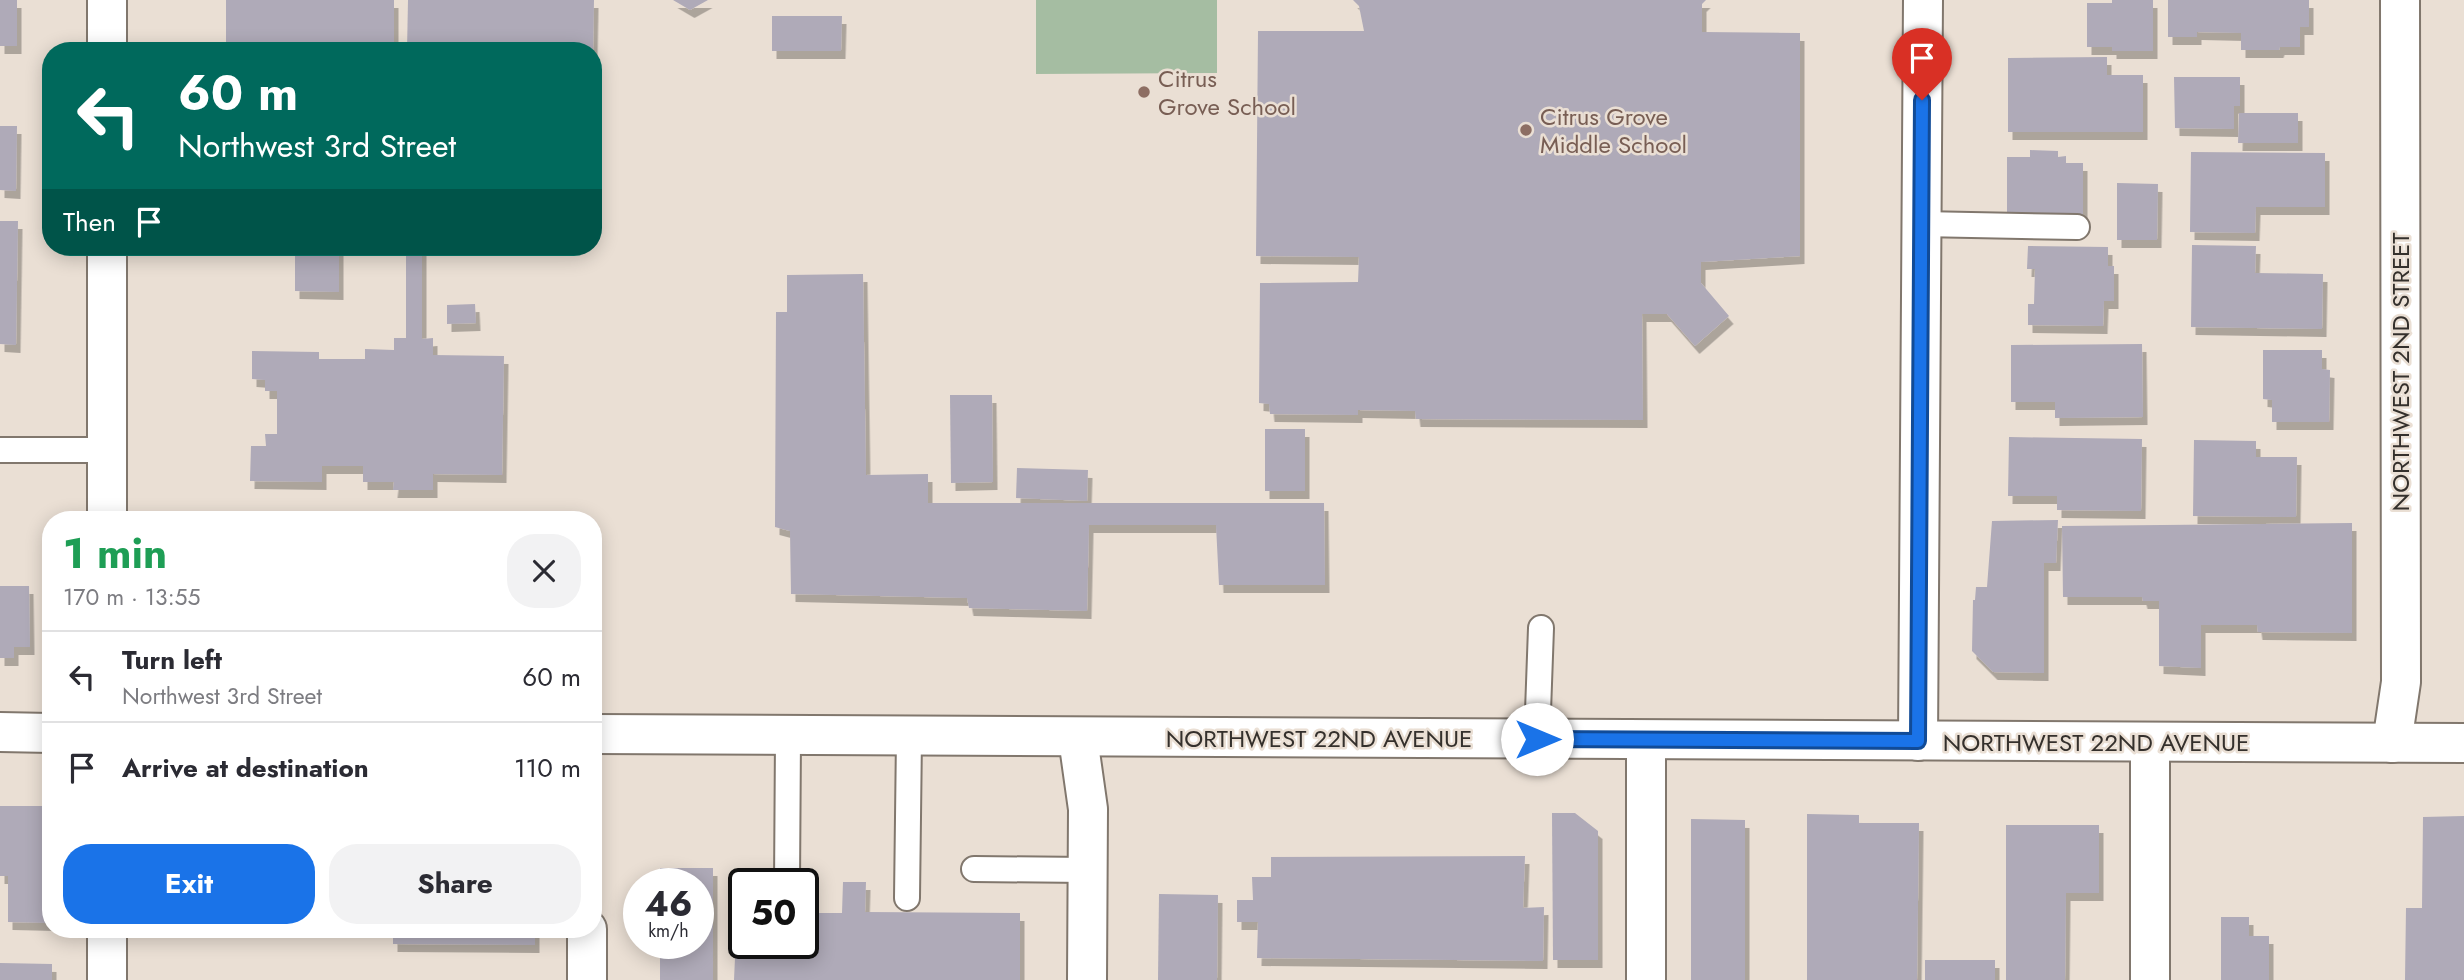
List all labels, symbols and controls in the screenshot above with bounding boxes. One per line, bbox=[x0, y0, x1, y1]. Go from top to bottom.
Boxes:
pin bbox=[1892, 28, 1952, 100]
icon: arrive bbox=[1903, 39, 1941, 77]
text: 60 m bbox=[178, 58, 298, 128]
place label: Citrus Grove School bbox=[1158, 61, 1296, 124]
icon: left bbox=[63, 70, 154, 161]
marker: Citrus Grove School bbox=[1136, 84, 1152, 100]
place label: Citrus Grove Middle School bbox=[1540, 99, 1687, 162]
marker: Citrus Grove Middle School bbox=[1518, 122, 1534, 138]
text: Northwest 3rd Street bbox=[178, 123, 456, 169]
text: Then bbox=[63, 203, 116, 241]
icon: arrive bbox=[130, 203, 168, 241]
street label: NORTHWEST 2ND STREET bbox=[2383, 233, 2418, 511]
text: 1 min bbox=[63, 523, 167, 584]
button: close bbox=[507, 534, 581, 608]
text: 170 m · 13:55 bbox=[63, 580, 201, 614]
text: Turn left bbox=[122, 641, 222, 679]
icon: left bbox=[63, 658, 101, 696]
text: 60 m bbox=[522, 658, 581, 696]
text: Northwest 3rd Street bbox=[122, 679, 322, 713]
position arrow bbox=[1500, 702, 1574, 776]
street label: NORTHWEST 22ND AVENUE bbox=[1166, 721, 1472, 756]
street label: NORTHWEST 22ND AVENUE bbox=[1943, 725, 2249, 760]
icon: arrive bbox=[63, 749, 101, 787]
text: Arrive at destination bbox=[122, 749, 369, 787]
text: 110 m bbox=[514, 749, 581, 787]
button: Exit bbox=[63, 844, 315, 924]
button: Share bbox=[329, 844, 581, 924]
speed limit sign: 50 bbox=[728, 868, 819, 959]
text: 46 bbox=[645, 879, 692, 929]
text: km/h bbox=[648, 918, 689, 944]

